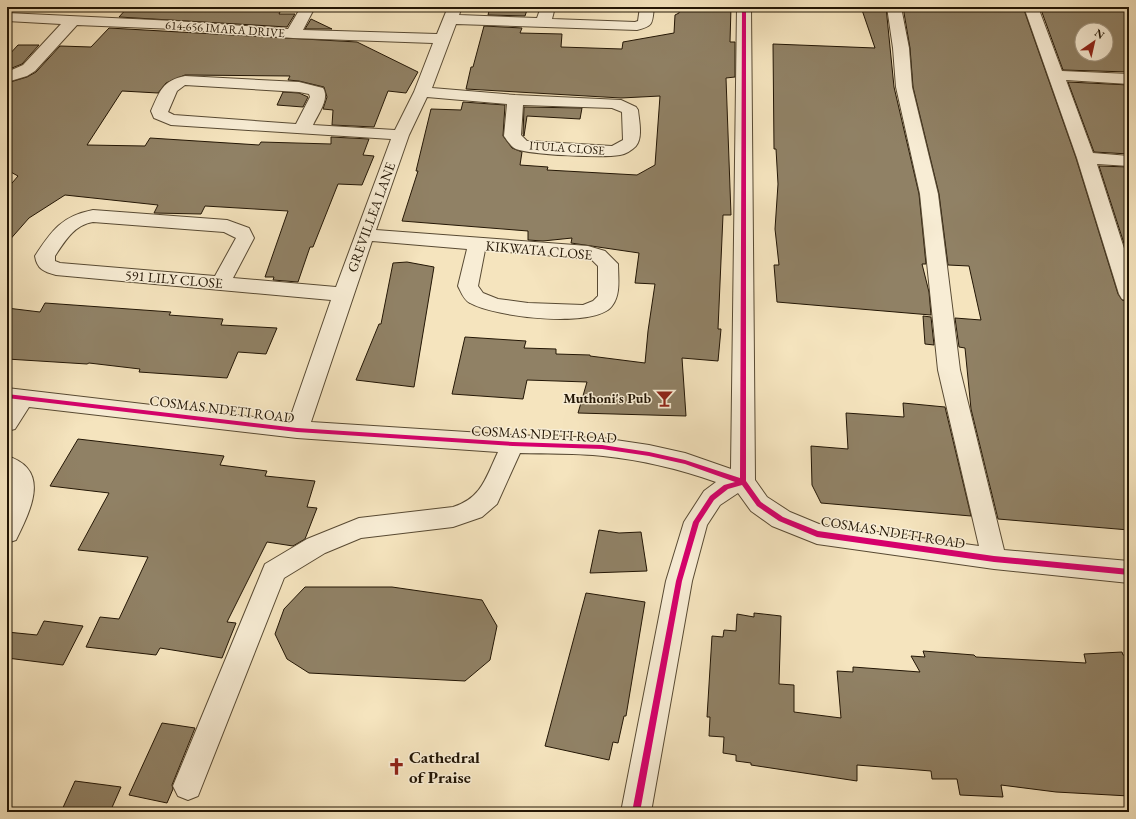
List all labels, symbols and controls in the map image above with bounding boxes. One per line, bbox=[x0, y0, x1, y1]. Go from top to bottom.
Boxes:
street label: 614-656 IMARA DRIVE bbox=[165, 17, 285, 41]
north arrow bbox=[1074, 22, 1114, 62]
text: N bbox=[1092, 25, 1107, 42]
street label: ITULA CLOSE bbox=[529, 137, 606, 159]
street label: GREVILLEA LANE bbox=[343, 159, 399, 275]
street label: KIKWATA CLOSE bbox=[485, 236, 593, 264]
street label: 591 LILY CLOSE bbox=[124, 266, 224, 292]
bar icon: Muthoni's Pub bbox=[654, 388, 674, 408]
place label: Muthoni's Pub bbox=[563, 389, 651, 407]
street label: COSMAS NDETI ROAD bbox=[149, 391, 296, 427]
street label: COSMAS NDETI ROAD bbox=[471, 421, 618, 447]
street label: COSMAS NDETI ROAD bbox=[820, 512, 967, 552]
place label: Cathedral of Praise bbox=[409, 746, 480, 788]
church icon: Cathedral of Praise bbox=[386, 757, 406, 777]

